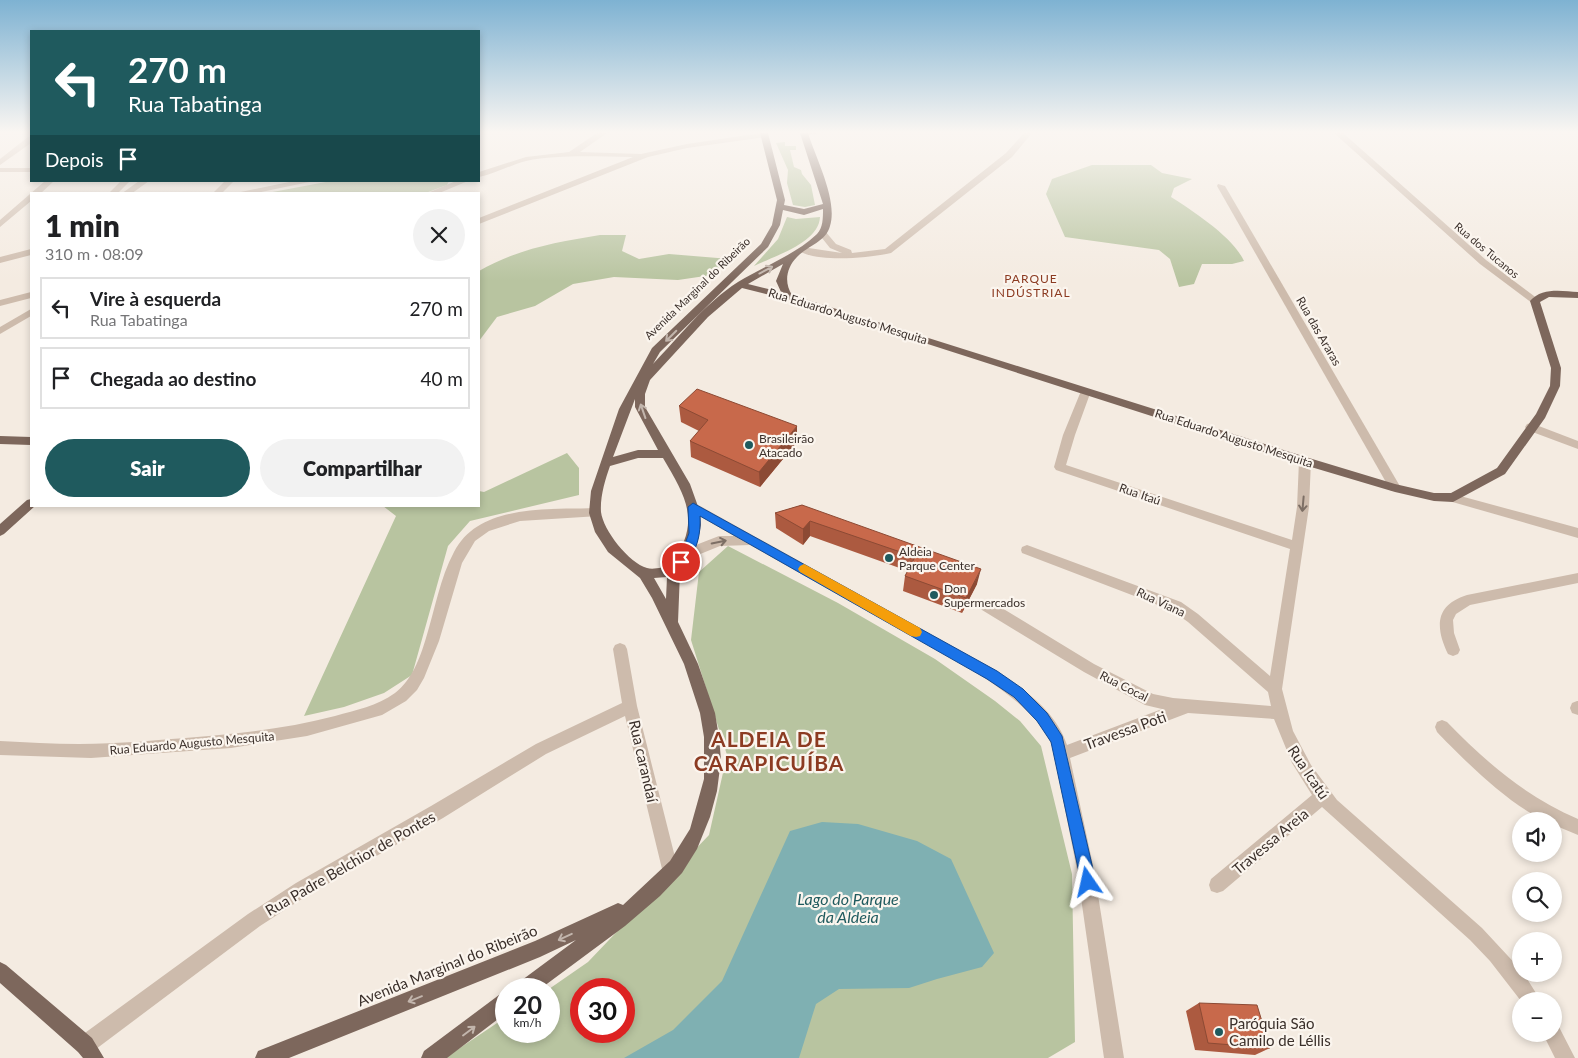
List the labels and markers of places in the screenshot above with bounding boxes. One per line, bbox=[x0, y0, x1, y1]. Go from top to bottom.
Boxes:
place label: Brasileirão Atacado bbox=[759, 431, 814, 460]
marker: Brasileirão Atacado bbox=[743, 439, 755, 451]
pin bbox=[660, 541, 702, 583]
place label: Aldeia Parque Center bbox=[899, 544, 975, 573]
marker: Aldeia Parque Center bbox=[883, 552, 895, 564]
place label: Don Supermercados bbox=[944, 581, 1025, 610]
marker: Don Supermercados bbox=[928, 589, 940, 601]
place label: Paróquia São Camilo de Léllis bbox=[1229, 1014, 1331, 1049]
marker: Paróquia São Camilo de Léllis bbox=[1213, 1026, 1225, 1038]

